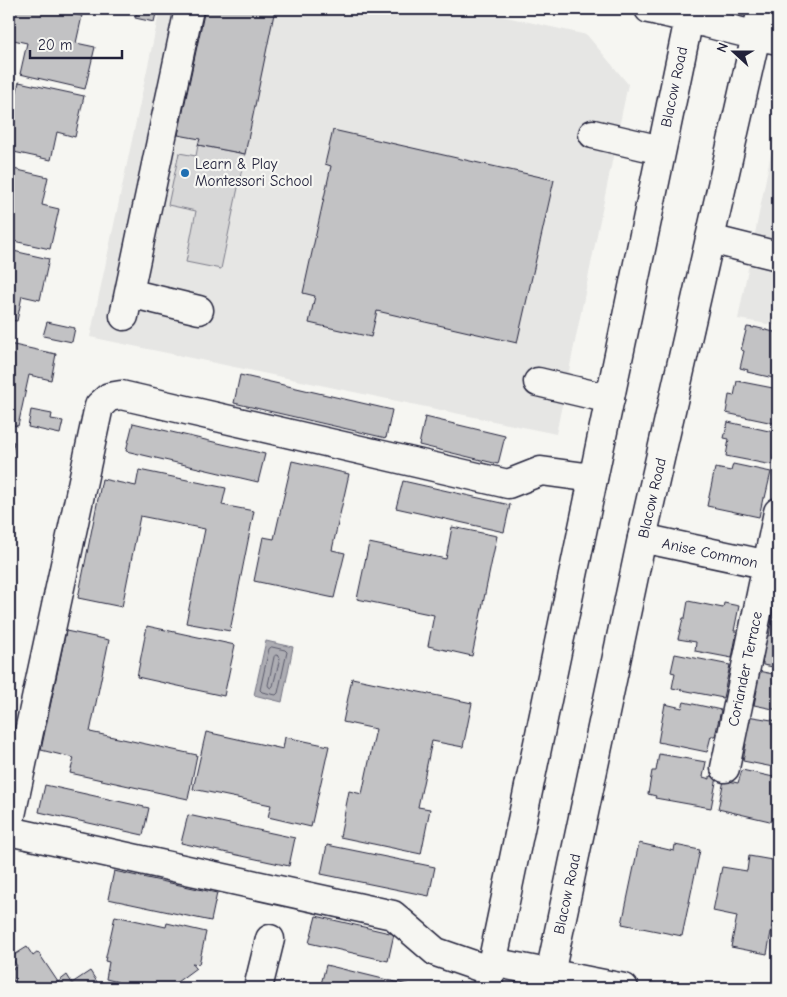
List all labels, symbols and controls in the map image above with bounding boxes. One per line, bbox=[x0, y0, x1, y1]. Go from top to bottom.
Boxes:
scale bar bbox=[30, 28, 122, 60]
north arrow bbox=[710, 28, 760, 78]
text: 20 m bbox=[38, 36, 72, 54]
text: N bbox=[713, 40, 732, 55]
street label: Blacow Road bbox=[657, 45, 691, 129]
place label: Learn & Play Montessori School bbox=[195, 155, 313, 190]
marker: Learn & Play Montessori School bbox=[179, 167, 191, 179]
street label: Blacow Road bbox=[634, 456, 670, 540]
street label: Anise Common bbox=[661, 534, 759, 572]
street label: Coriander Terrace bbox=[724, 609, 766, 728]
street label: Blacow Road bbox=[550, 852, 584, 936]

